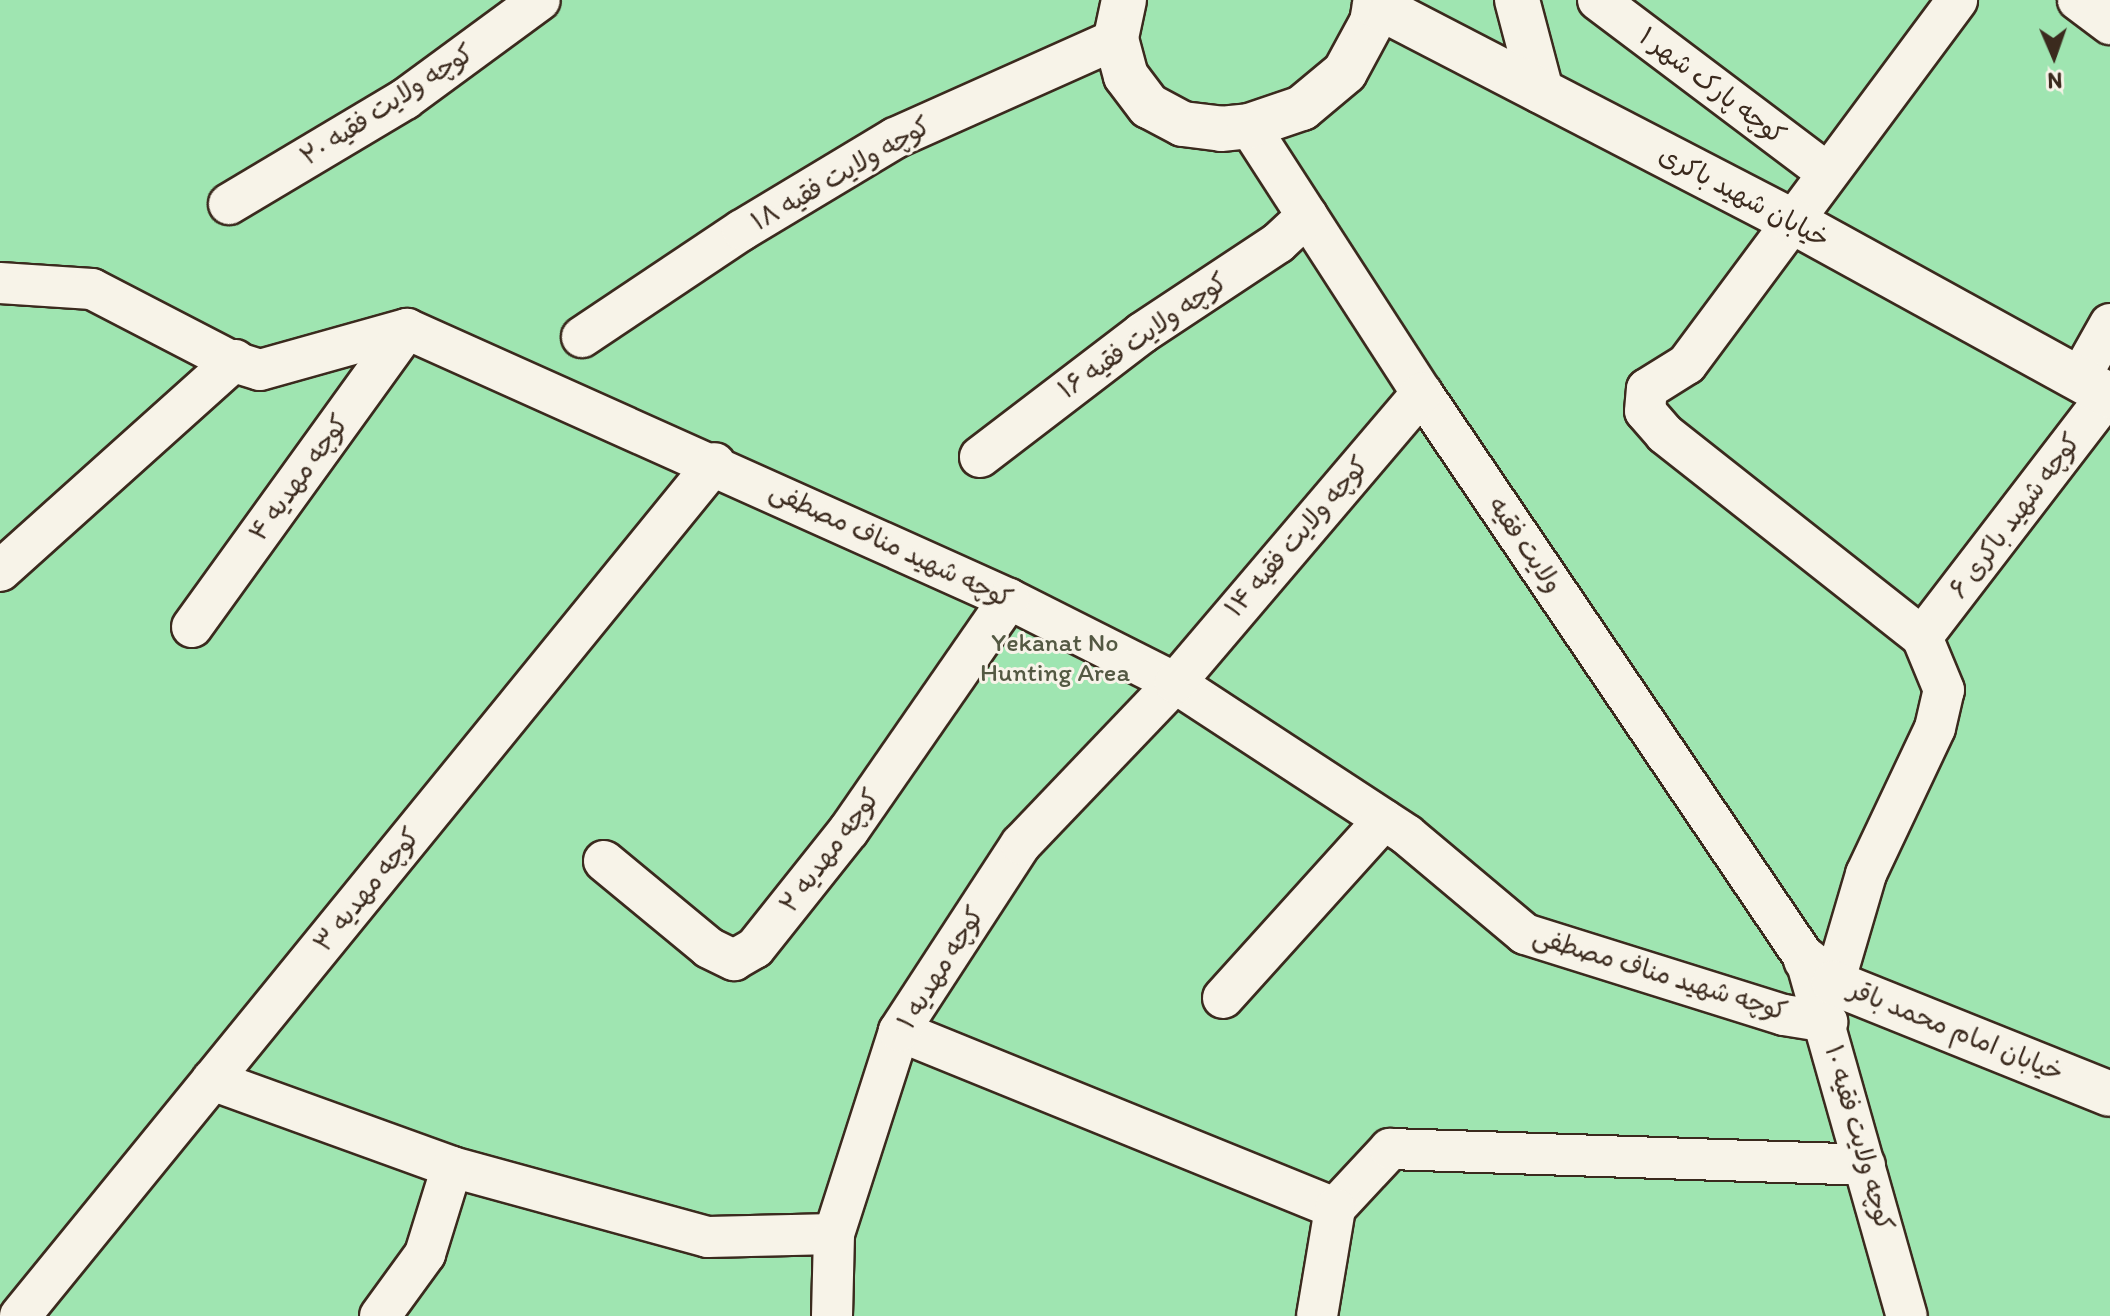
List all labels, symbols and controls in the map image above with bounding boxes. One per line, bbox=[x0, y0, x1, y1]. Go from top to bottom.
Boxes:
north arrow bbox=[2014, 16, 2094, 96]
street label: کوچه پارک شهر ۱ bbox=[1633, 21, 1791, 151]
street label: کوچه ولایت فقیه ۲۰ bbox=[295, 37, 479, 173]
text: N bbox=[2047, 67, 2063, 94]
street label: کوچه ولایت فقیه ۱۸ bbox=[746, 110, 936, 238]
street label: خیابان شهید باکری bbox=[1653, 139, 1835, 255]
street label: کوچه ولایت فقیه ۱۶ bbox=[1052, 266, 1234, 406]
street label: کوچه مهدیه ۴ bbox=[243, 409, 355, 547]
street label: کوچه شهید باکری ۶ bbox=[1943, 427, 2087, 605]
street label: کوچه ولایت فقیه ۱۴ bbox=[1219, 450, 1375, 624]
street label: کوچه شهید مناف مصطفی bbox=[765, 475, 1017, 615]
street label: ولایت فقیه bbox=[1481, 491, 1569, 599]
park label: Yekanat No Hunting Area bbox=[980, 627, 1130, 688]
street label: کوچه مهدیه ۲ bbox=[773, 783, 887, 919]
street label: کوچه مهدیه ۳ bbox=[307, 822, 427, 958]
street label: کوچه مهدیه ۱ bbox=[891, 901, 991, 1035]
street label: کوچه شهید مناف مصطفی bbox=[1529, 920, 1791, 1028]
street label: خیابان امام محمد باقر bbox=[1844, 974, 2068, 1088]
street label: کوچه ولایت فقیه ۱۰ bbox=[1818, 1041, 1900, 1235]

